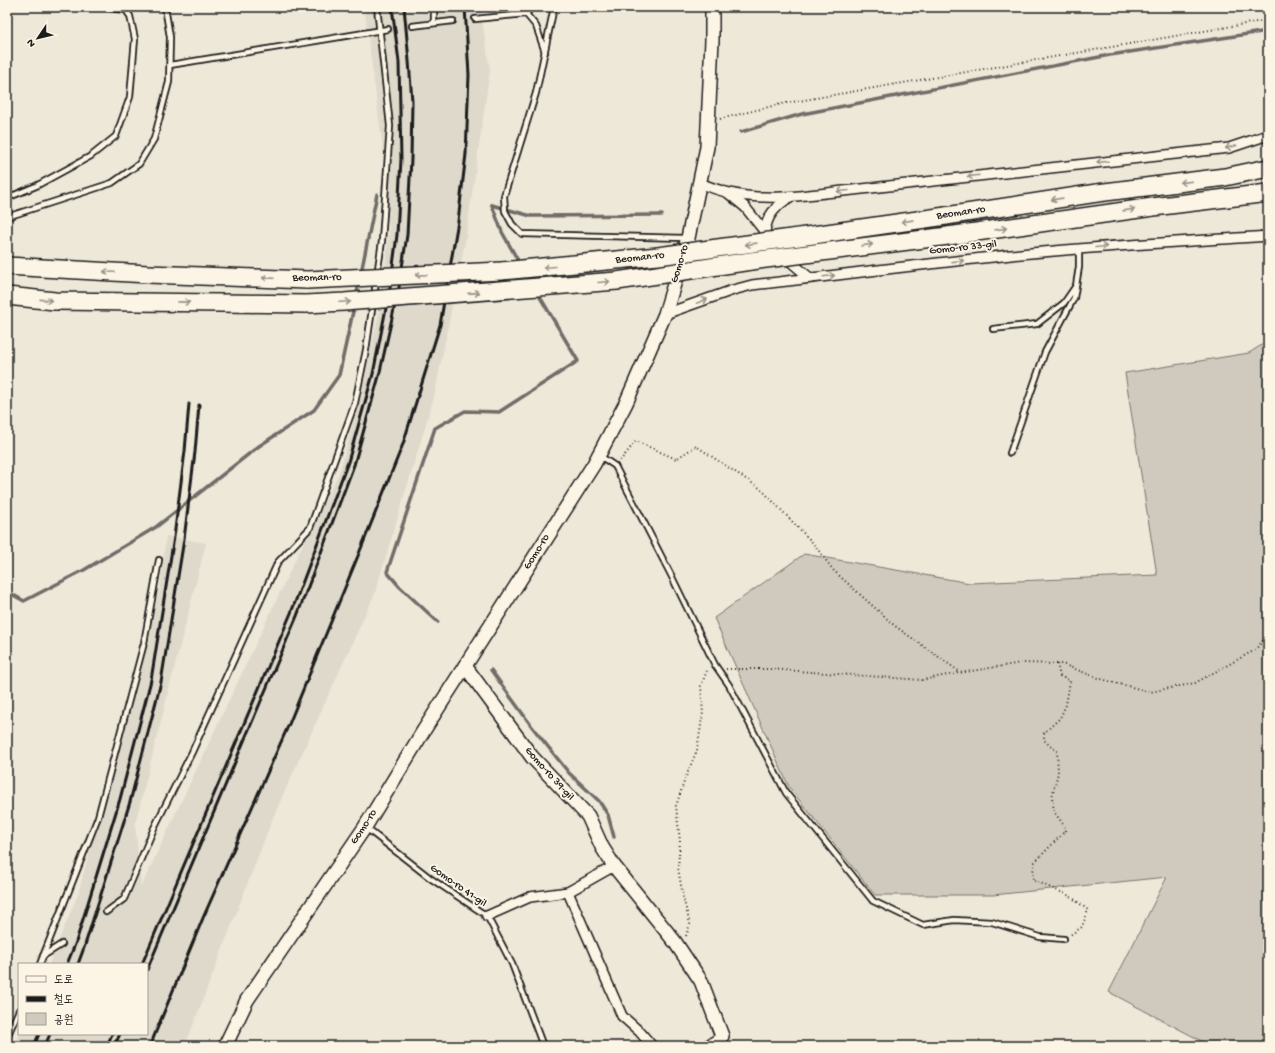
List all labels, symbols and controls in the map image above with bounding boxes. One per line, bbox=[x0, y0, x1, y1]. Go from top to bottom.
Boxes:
north arrow bbox=[18, 18, 58, 58]
text: N bbox=[24, 36, 38, 49]
one-way arrow bbox=[1225, 143, 1238, 151]
one-way arrow bbox=[1096, 158, 1109, 166]
one-way arrow bbox=[967, 173, 980, 180]
one-way arrow bbox=[1180, 178, 1193, 186]
one-way arrow bbox=[837, 187, 850, 195]
one-way arrow bbox=[1051, 195, 1064, 203]
street label: Beoman-ro bbox=[935, 204, 986, 223]
one-way arrow bbox=[1123, 206, 1136, 214]
one-way arrow bbox=[901, 217, 914, 225]
one-way arrow bbox=[994, 225, 1007, 233]
street label: Gomo-ro 33-gil bbox=[929, 238, 998, 258]
one-way arrow bbox=[745, 240, 758, 248]
one-way arrow bbox=[861, 241, 874, 249]
street label: Gomo-ro bbox=[669, 243, 692, 285]
one-way arrow bbox=[1094, 244, 1107, 251]
street label: Beoman-ro bbox=[614, 249, 665, 267]
one-way arrow bbox=[951, 257, 964, 264]
one-way arrow bbox=[543, 263, 556, 271]
one-way arrow bbox=[103, 268, 116, 276]
one-way arrow bbox=[415, 271, 428, 278]
street label: Beoman-ro bbox=[291, 272, 342, 284]
one-way arrow bbox=[822, 272, 835, 280]
one-way arrow bbox=[262, 275, 275, 282]
one-way arrow bbox=[597, 279, 610, 286]
one-way arrow bbox=[467, 289, 480, 296]
one-way arrow bbox=[39, 296, 52, 304]
one-way arrow bbox=[695, 297, 707, 304]
one-way arrow bbox=[177, 298, 190, 306]
one-way arrow bbox=[338, 298, 351, 306]
street label: Gomo-ro bbox=[522, 532, 553, 572]
street label: Gomo-ro 39-gil bbox=[522, 745, 576, 804]
street label: Gomo-ro bbox=[348, 807, 380, 847]
street label: Gomo-ro 41-gil bbox=[428, 862, 489, 910]
legend bbox=[18, 963, 148, 1035]
text: 도로 bbox=[54, 974, 73, 988]
text: 철도 bbox=[54, 993, 73, 1008]
text: 공원 bbox=[54, 1014, 73, 1028]

